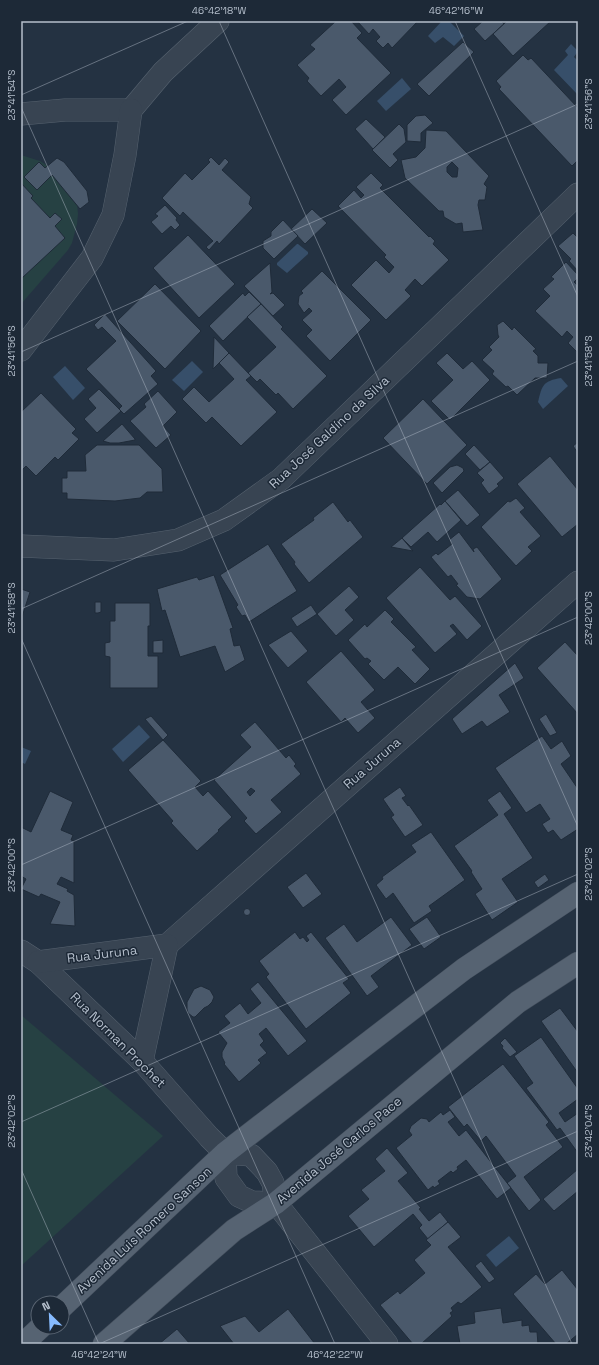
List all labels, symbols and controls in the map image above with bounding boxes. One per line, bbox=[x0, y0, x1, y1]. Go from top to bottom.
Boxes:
text: 46°42'18"W bbox=[192, 4, 246, 17]
text: 46°42'16"W bbox=[429, 4, 483, 17]
text: 23°41'54"S bbox=[5, 70, 18, 120]
text: 23°41'56"S bbox=[582, 78, 595, 130]
text: 23°41'56"S bbox=[5, 325, 18, 377]
text: 23°41'58"S bbox=[582, 335, 595, 387]
street label: Rua José Galdíno da Silva bbox=[265, 371, 393, 492]
text: 23°41'58"S bbox=[5, 582, 18, 634]
text: 23°42'00"S bbox=[582, 591, 595, 645]
street label: Rua Juruna bbox=[340, 733, 405, 793]
text: 23°42'00"S bbox=[5, 838, 18, 892]
text: 23°42'02"S bbox=[582, 847, 595, 901]
street label: Rua Juruna bbox=[66, 941, 139, 967]
street label: Rua Norman Prochet bbox=[67, 989, 169, 1091]
street label: Avenida José Carlos Pace bbox=[273, 1093, 405, 1207]
text: 23°42'02"S bbox=[5, 1094, 18, 1148]
text: 23°42'04"S bbox=[582, 1104, 595, 1158]
street label: Avenida Luis Romero Sanson bbox=[73, 1163, 215, 1297]
north arrow bbox=[30, 1295, 70, 1335]
text: N bbox=[40, 1298, 52, 1314]
text: 46°42'24"W bbox=[71, 1348, 127, 1361]
text: 46°42'22"W bbox=[307, 1348, 363, 1361]

